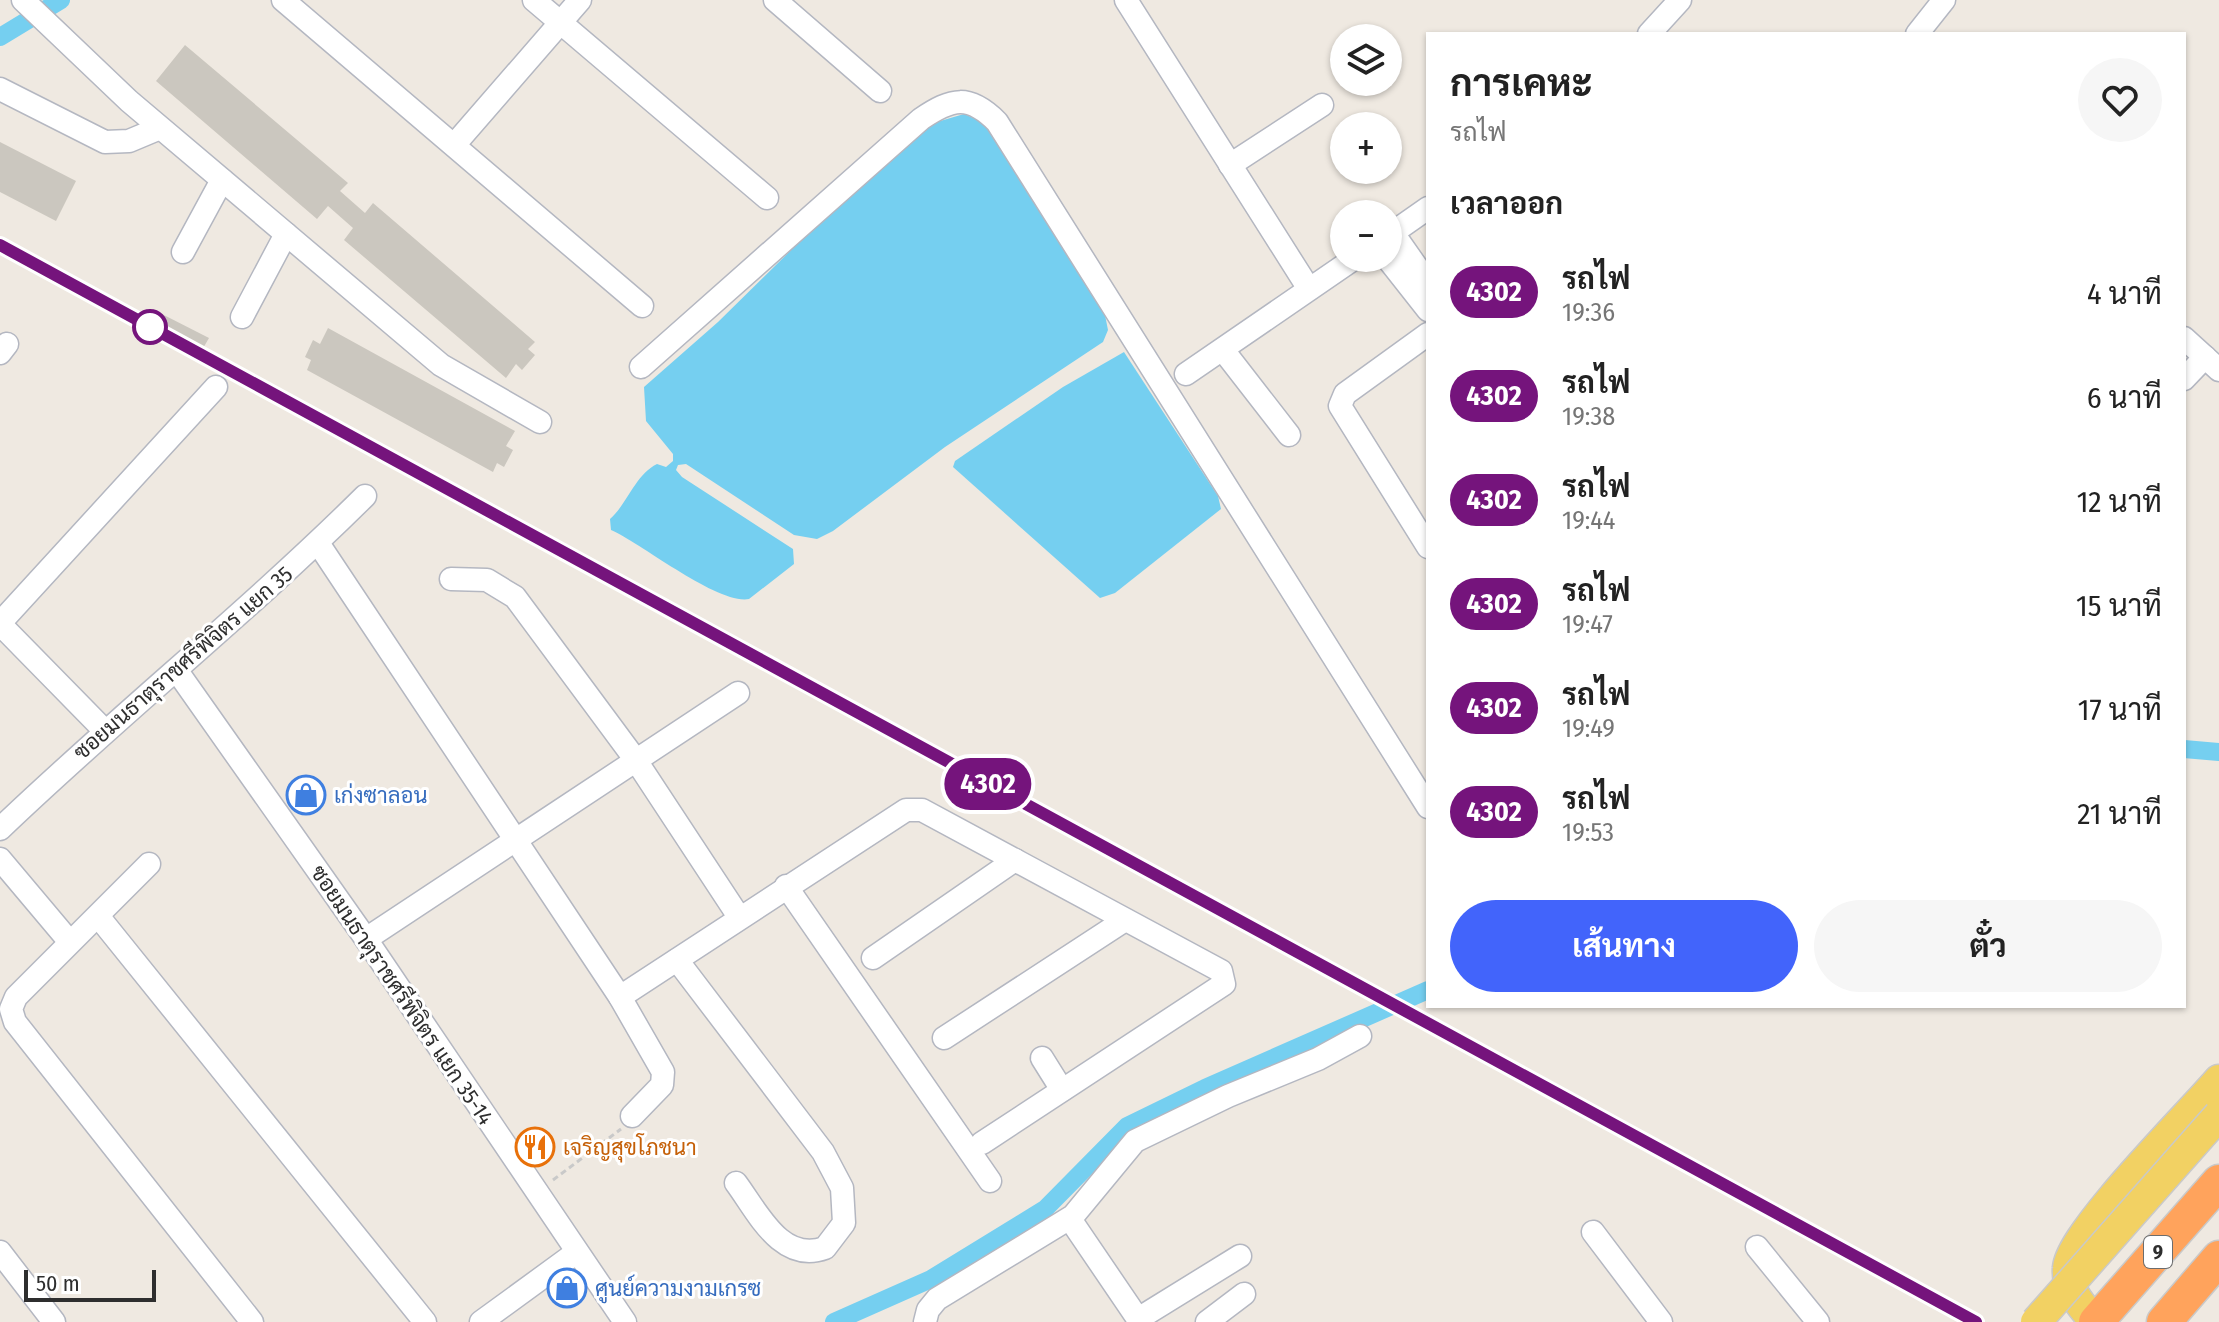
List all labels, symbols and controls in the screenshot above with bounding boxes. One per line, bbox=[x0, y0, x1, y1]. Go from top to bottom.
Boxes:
map controls bbox=[1330, 24, 1402, 272]
button: layers bbox=[1330, 24, 1402, 96]
button: heart bbox=[2078, 58, 2162, 142]
text: การเคหะ bbox=[1450, 60, 1592, 106]
button: + bbox=[1330, 112, 1402, 184]
text: รถไฟ bbox=[1450, 117, 1507, 148]
text: เวลาออก bbox=[1450, 186, 1563, 222]
button: − bbox=[1330, 200, 1402, 272]
text: รถไฟ bbox=[1562, 261, 1631, 297]
text: 4302 bbox=[1466, 275, 1522, 308]
text: 4 นาที bbox=[2087, 276, 2162, 312]
text: 19:36 bbox=[1562, 297, 1615, 328]
unlabelled marker bbox=[133, 310, 167, 344]
text: รถไฟ bbox=[1562, 365, 1631, 401]
text: 4302 bbox=[1466, 379, 1522, 412]
text: 6 นาที bbox=[2087, 380, 2162, 416]
text: 19:38 bbox=[1562, 401, 1615, 432]
text: รถไฟ bbox=[1562, 469, 1631, 505]
text: 4302 bbox=[1466, 483, 1522, 516]
text: 12 นาที bbox=[2077, 484, 2162, 520]
text: 19:44 bbox=[1562, 505, 1615, 536]
street label: ซอยมนธาตุราชศรีพิจิตร แยก 35 bbox=[68, 560, 299, 767]
text: รถไฟ bbox=[1562, 573, 1631, 609]
text: 4302 bbox=[1466, 587, 1522, 620]
text: 15 นาที bbox=[2076, 588, 2162, 624]
text: 19:47 bbox=[1562, 609, 1613, 640]
text: รถไฟ bbox=[1562, 677, 1631, 713]
text: 4302 bbox=[1466, 691, 1522, 724]
text: 17 นาที bbox=[2078, 692, 2162, 728]
text: 19:49 bbox=[1562, 713, 1615, 744]
line badge: 4302 bbox=[932, 758, 1044, 810]
text: 4302 bbox=[960, 767, 1016, 800]
shop icon: เก่งซาลอน bbox=[285, 774, 327, 816]
text: รถไฟ bbox=[1562, 781, 1631, 817]
place label: เก่งซาลอน bbox=[334, 782, 427, 809]
text: 4302 bbox=[1466, 795, 1522, 828]
text: 21 นาที bbox=[2077, 796, 2162, 832]
text: 19:53 bbox=[1562, 817, 1614, 848]
street label: ซอยมนธาตุราชศรีพิจิตร แยก 35-14 bbox=[303, 860, 499, 1131]
button: เส้นทาง bbox=[1450, 900, 1798, 992]
button: ตั๋ว bbox=[1814, 900, 2162, 992]
restaurant icon: เจริญสุขโภชนา bbox=[514, 1126, 556, 1168]
place label: เจริญสุขโภชนา bbox=[563, 1133, 697, 1163]
road number: 9 bbox=[2144, 1236, 2172, 1268]
scale bar bbox=[24, 1266, 156, 1302]
shop icon: ศูนย์ความงามเกรซ bbox=[546, 1267, 588, 1309]
text: 50 m bbox=[36, 1270, 80, 1297]
place label: ศูนย์ความงามเกรซ bbox=[595, 1274, 761, 1304]

